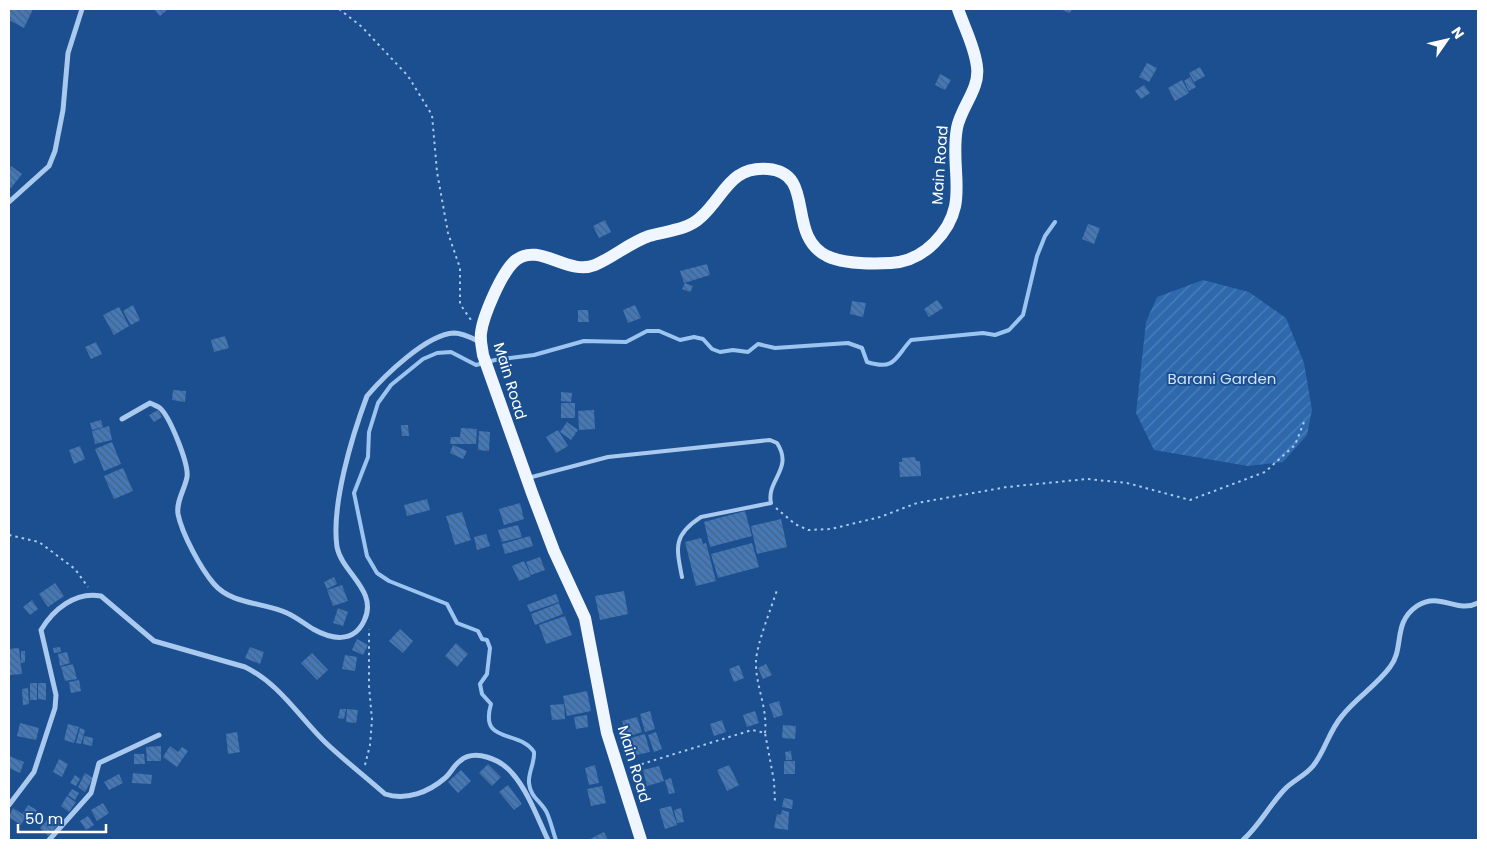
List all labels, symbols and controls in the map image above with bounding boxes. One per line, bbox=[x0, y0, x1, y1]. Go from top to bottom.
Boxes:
north arrow bbox=[1422, 15, 1472, 65]
text: N bbox=[1447, 23, 1469, 43]
street label: Main Road bbox=[926, 125, 953, 205]
street label: Main Road bbox=[489, 340, 532, 422]
park label: Barani Garden bbox=[1168, 368, 1276, 389]
street label: Main Road bbox=[613, 723, 656, 805]
scale bar bbox=[18, 802, 105, 834]
text: 50 m bbox=[25, 808, 63, 829]

